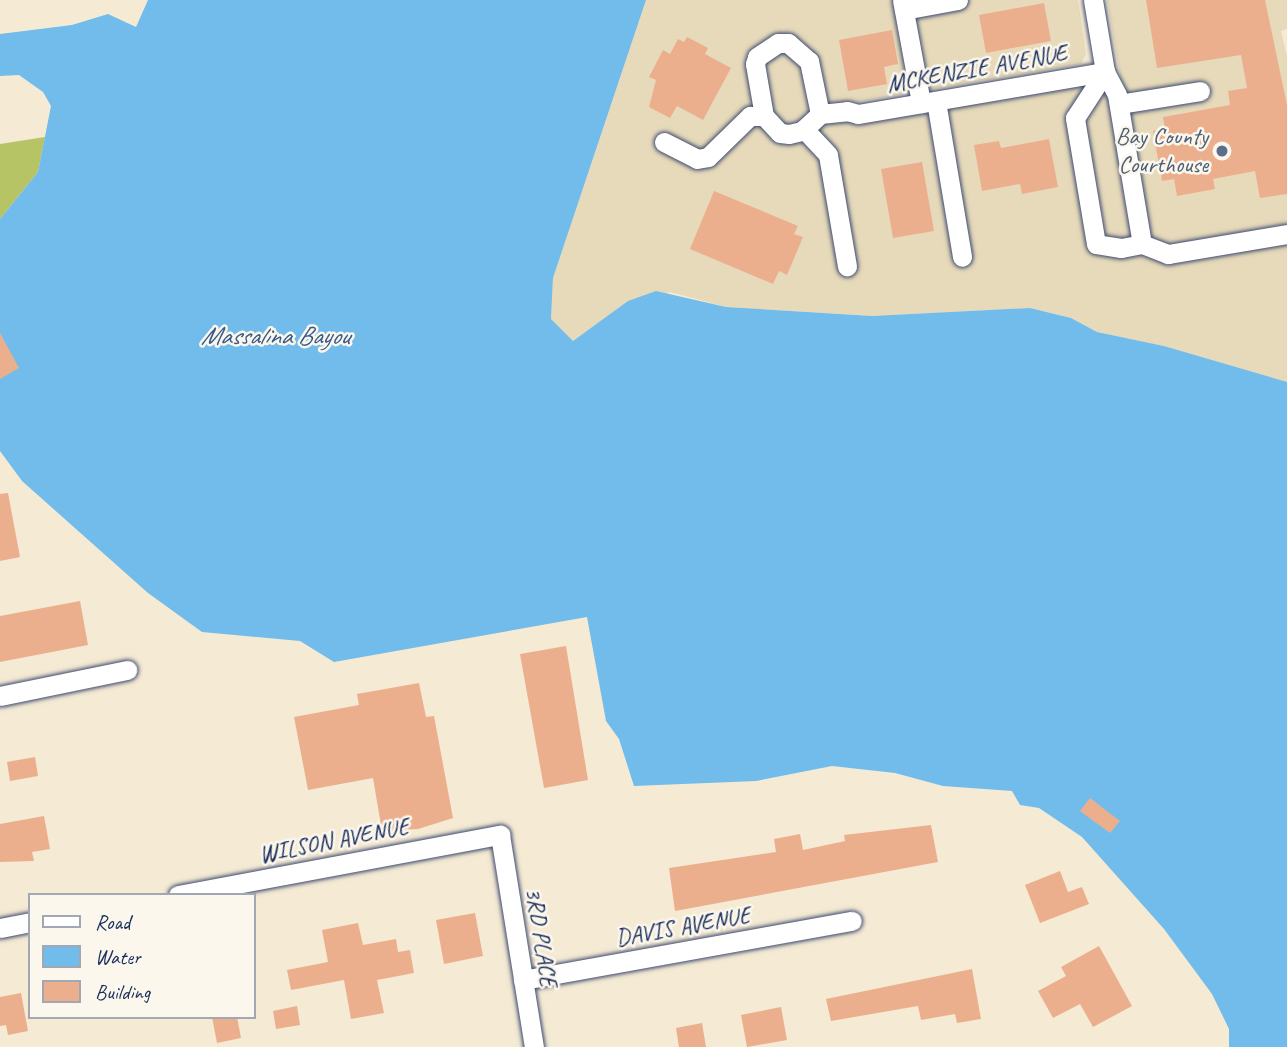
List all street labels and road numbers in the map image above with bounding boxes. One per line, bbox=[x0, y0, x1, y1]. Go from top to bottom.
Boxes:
street label: MCKENZIE AVENUE bbox=[885, 39, 1069, 99]
street label: WILSON AVENUE bbox=[256, 812, 412, 870]
street label: 3RD PLACE bbox=[519, 885, 563, 989]
street label: DAVIS AVENUE bbox=[613, 901, 753, 953]

